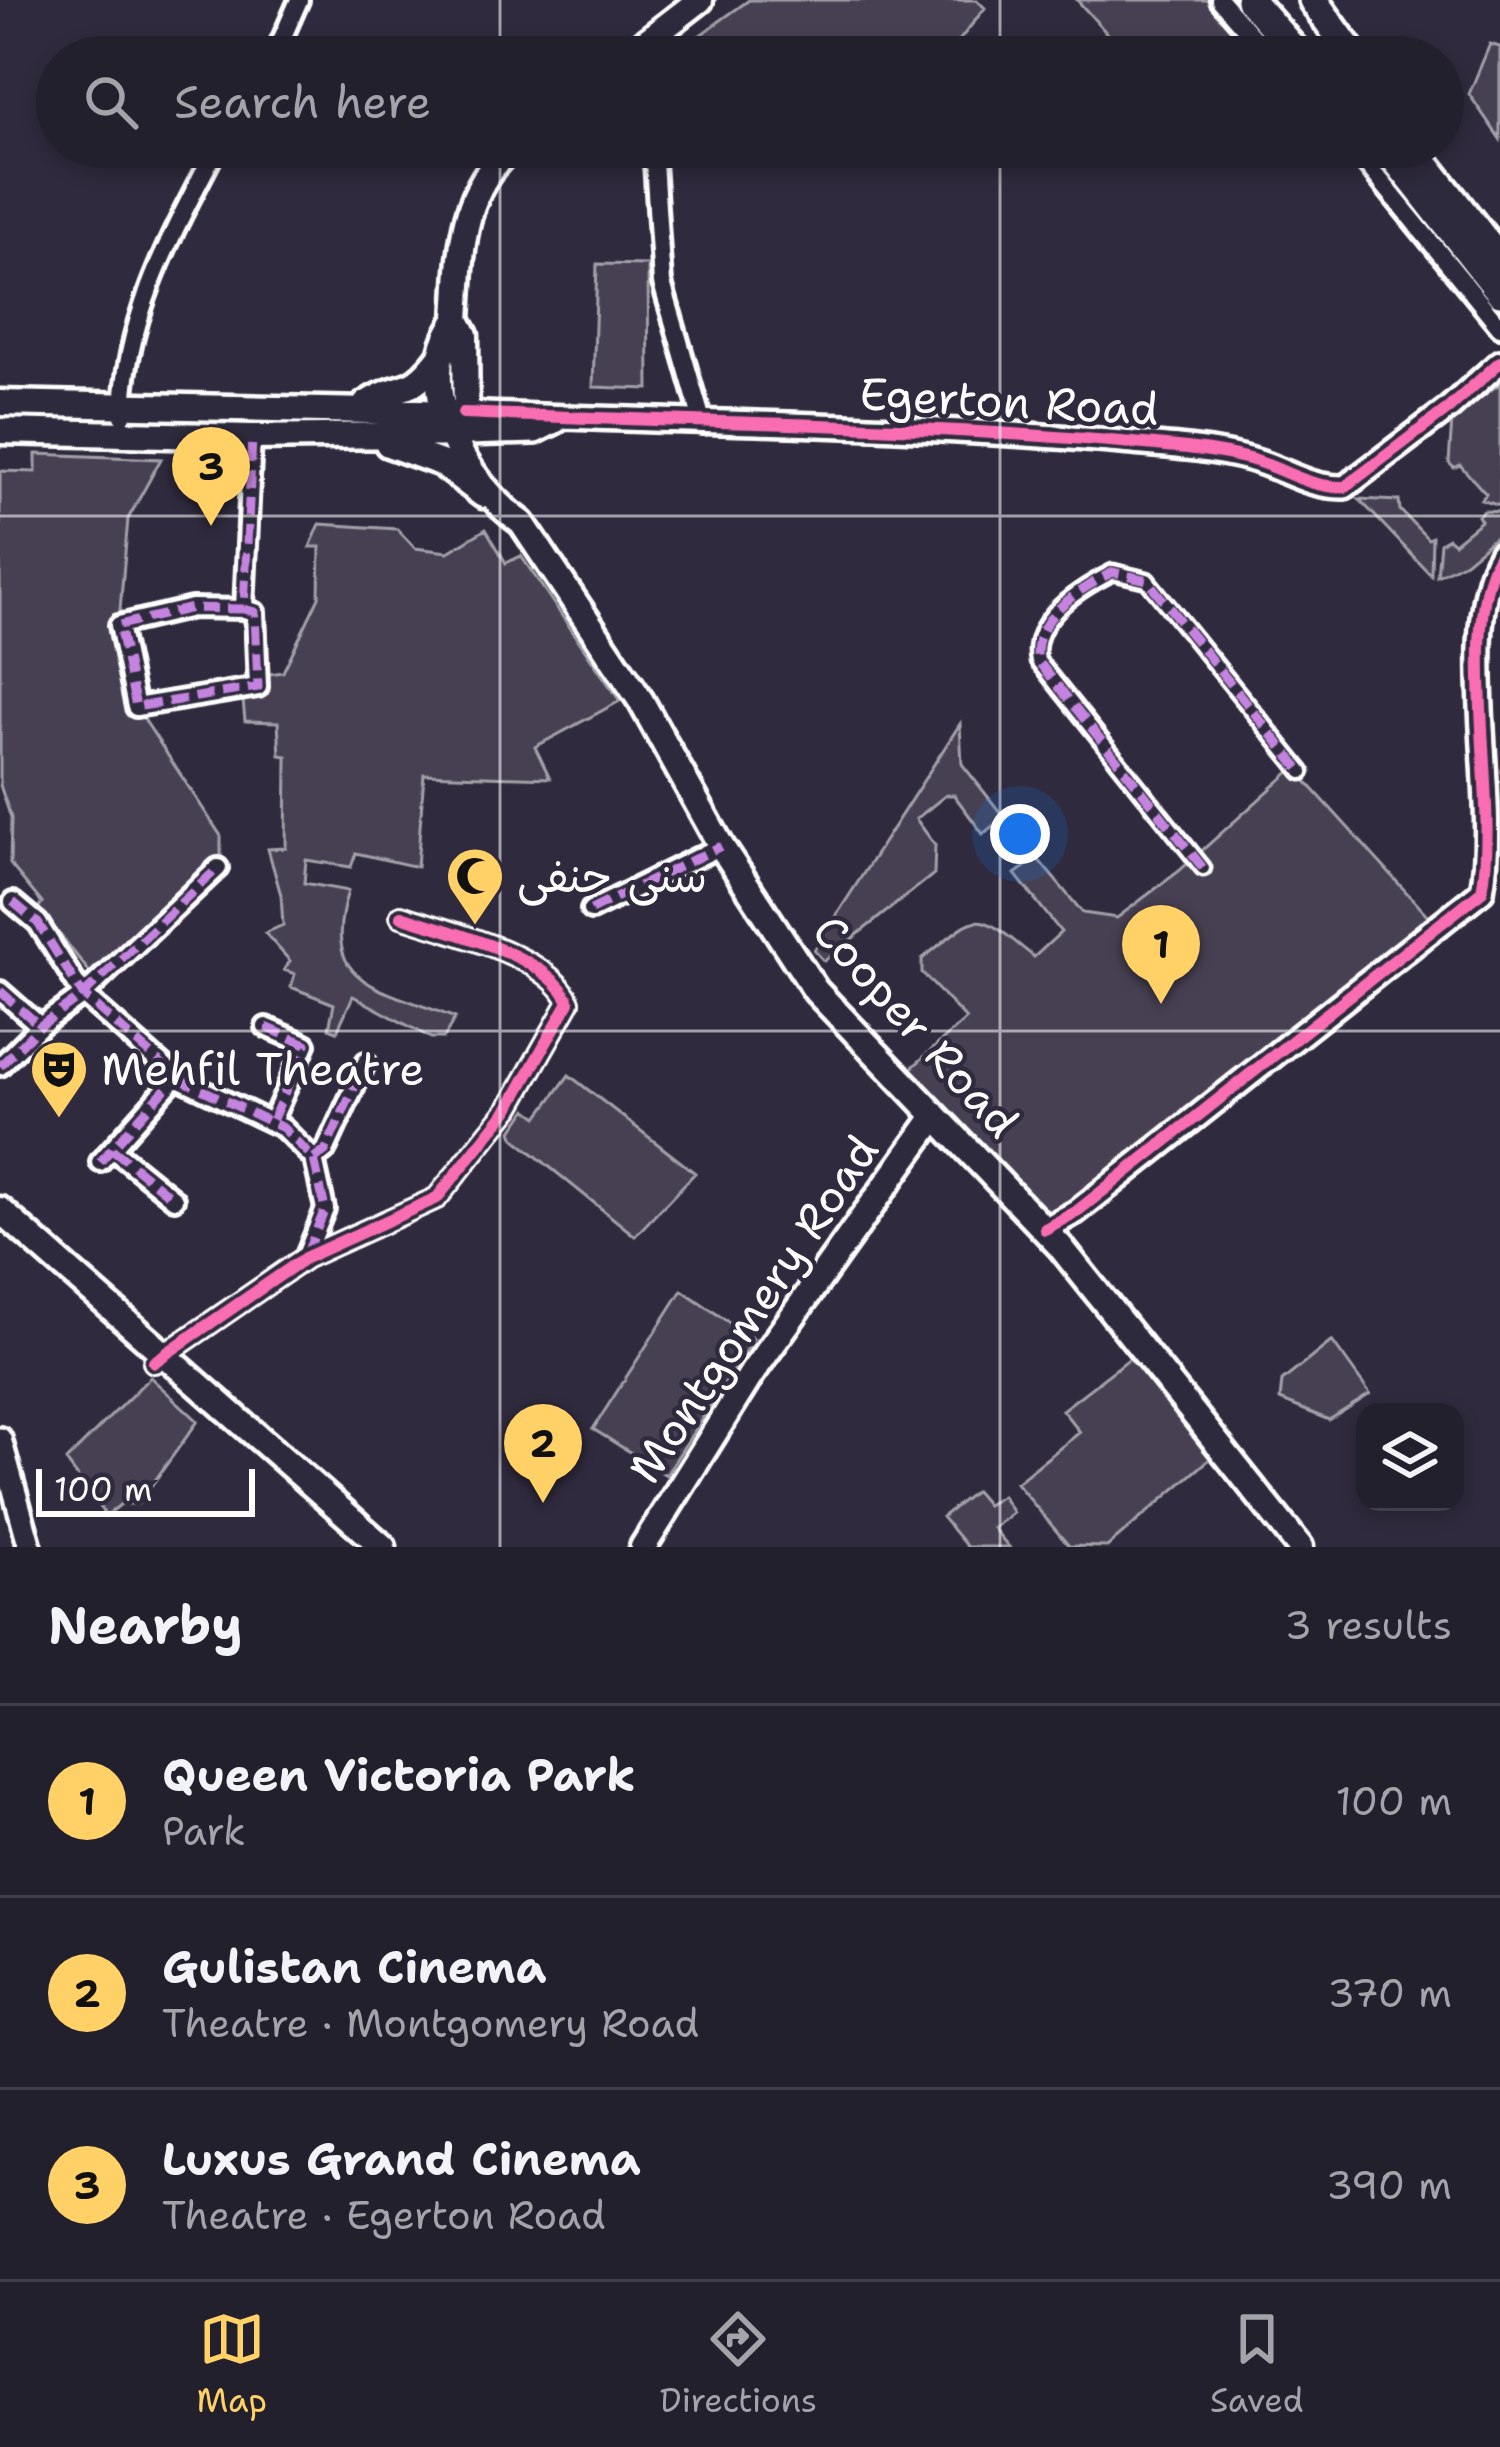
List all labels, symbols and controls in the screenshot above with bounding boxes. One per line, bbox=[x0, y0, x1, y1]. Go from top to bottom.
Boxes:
search box bbox=[36, 36, 1464, 168]
icon: search bbox=[78, 69, 144, 135]
text: Search here bbox=[174, 72, 431, 132]
street label: Egerton Road bbox=[858, 363, 1160, 439]
pin: 3 bbox=[172, 427, 250, 526]
your location bbox=[990, 804, 1050, 864]
mosque icon: سنی حنفی bbox=[444, 845, 506, 927]
place label: سنی حنفی bbox=[517, 846, 707, 906]
street label: Cooper Road bbox=[800, 902, 1032, 1150]
pin: 1 bbox=[1122, 905, 1200, 1004]
theatre icon: Mehfil Theatre bbox=[28, 1038, 90, 1120]
place label: Mehfil Theatre bbox=[101, 1039, 425, 1099]
street label: Montgomery Road bbox=[614, 1123, 892, 1495]
map controls bbox=[1356, 1403, 1464, 1511]
button: layers bbox=[1356, 1403, 1464, 1511]
pin: 2 bbox=[504, 1404, 582, 1503]
scale bar bbox=[36, 1463, 255, 1516]
text: 100 m bbox=[54, 1467, 153, 1512]
text: Nearby bbox=[48, 1591, 243, 1659]
text: 3 results bbox=[1285, 1599, 1452, 1651]
text: Queen Victoria Park bbox=[162, 1745, 636, 1805]
text: 1 bbox=[78, 1775, 96, 1827]
text: 100 m bbox=[1336, 1775, 1452, 1827]
text: Park bbox=[162, 1805, 246, 1857]
text: Gulistan Cinema bbox=[162, 1937, 546, 1997]
text: 2 bbox=[73, 1967, 101, 2019]
text: 370 m bbox=[1327, 1967, 1452, 2019]
text: Theatre · Montgomery Road bbox=[162, 1997, 699, 2049]
text: Luxus Grand Cinema bbox=[162, 2129, 641, 2189]
text: 3 bbox=[73, 2159, 101, 2211]
text: 390 m bbox=[1326, 2159, 1452, 2211]
text: Theatre · Egerton Road bbox=[162, 2189, 606, 2241]
tab: Map bbox=[196, 2306, 267, 2423]
tab: Directions bbox=[660, 2306, 817, 2423]
tab: Saved bbox=[1210, 2306, 1304, 2423]

